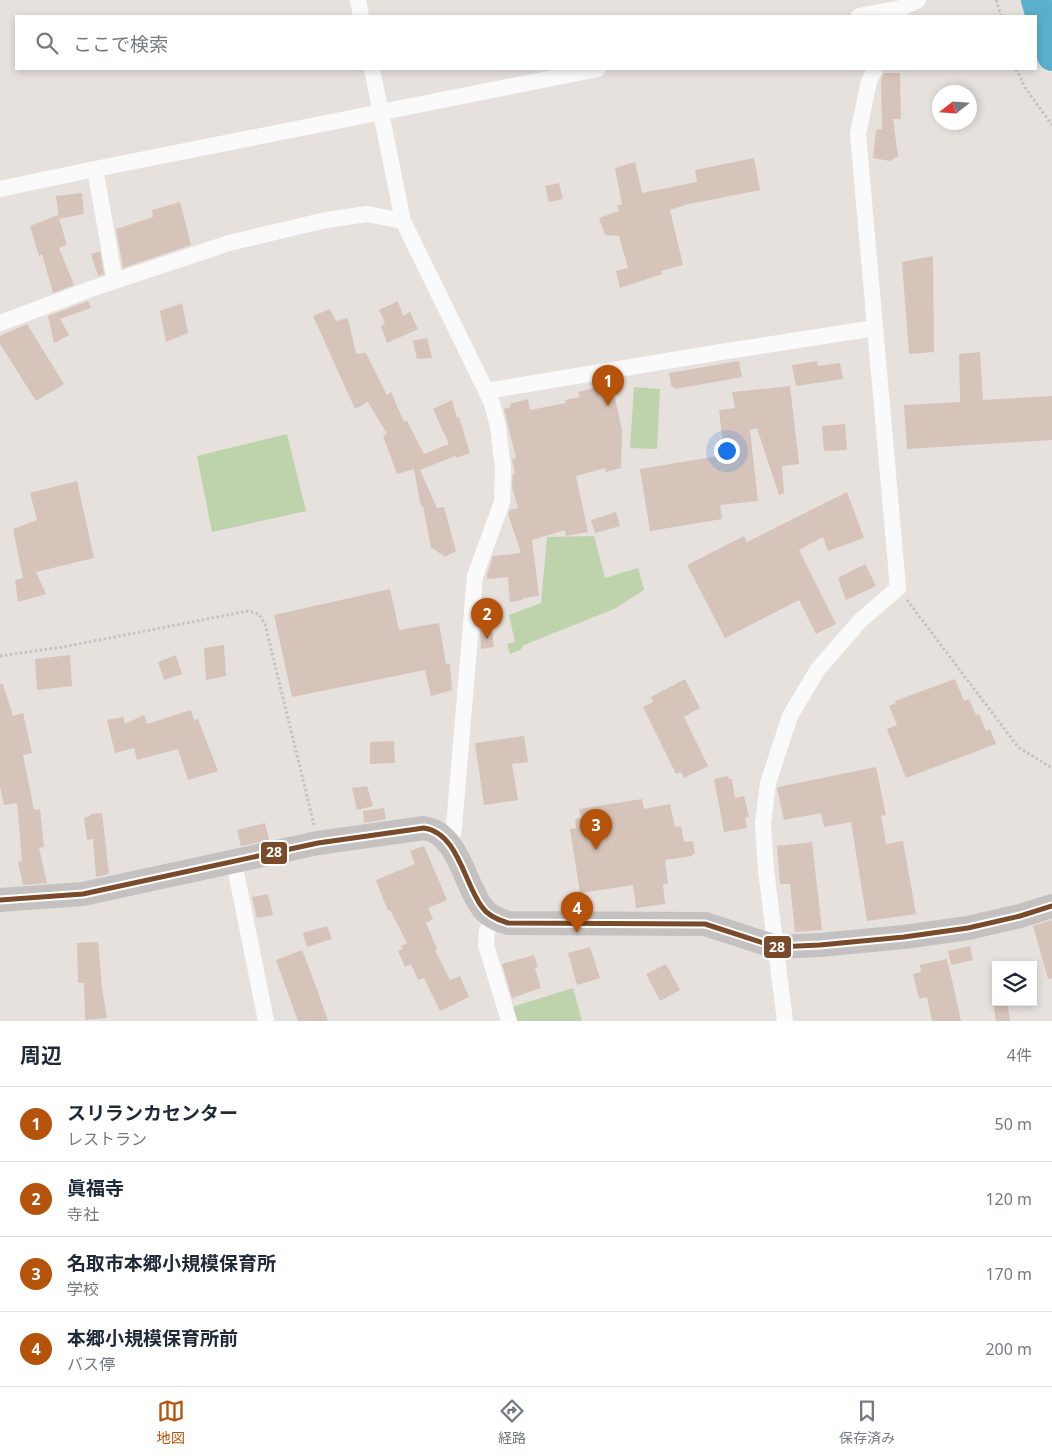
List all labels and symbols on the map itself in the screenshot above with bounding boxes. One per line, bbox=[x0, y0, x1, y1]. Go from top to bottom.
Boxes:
north arrow bbox=[932, 85, 977, 130]
pin: 1 bbox=[592, 365, 624, 406]
your location bbox=[714, 438, 740, 464]
pin: 2 bbox=[471, 598, 503, 639]
pin: 3 bbox=[580, 809, 612, 850]
line badge: 28 bbox=[260, 841, 288, 865]
text: 28 bbox=[266, 842, 282, 861]
pin: 4 bbox=[561, 892, 593, 933]
line badge: 28 bbox=[763, 935, 792, 959]
text: 28 bbox=[769, 937, 785, 956]

